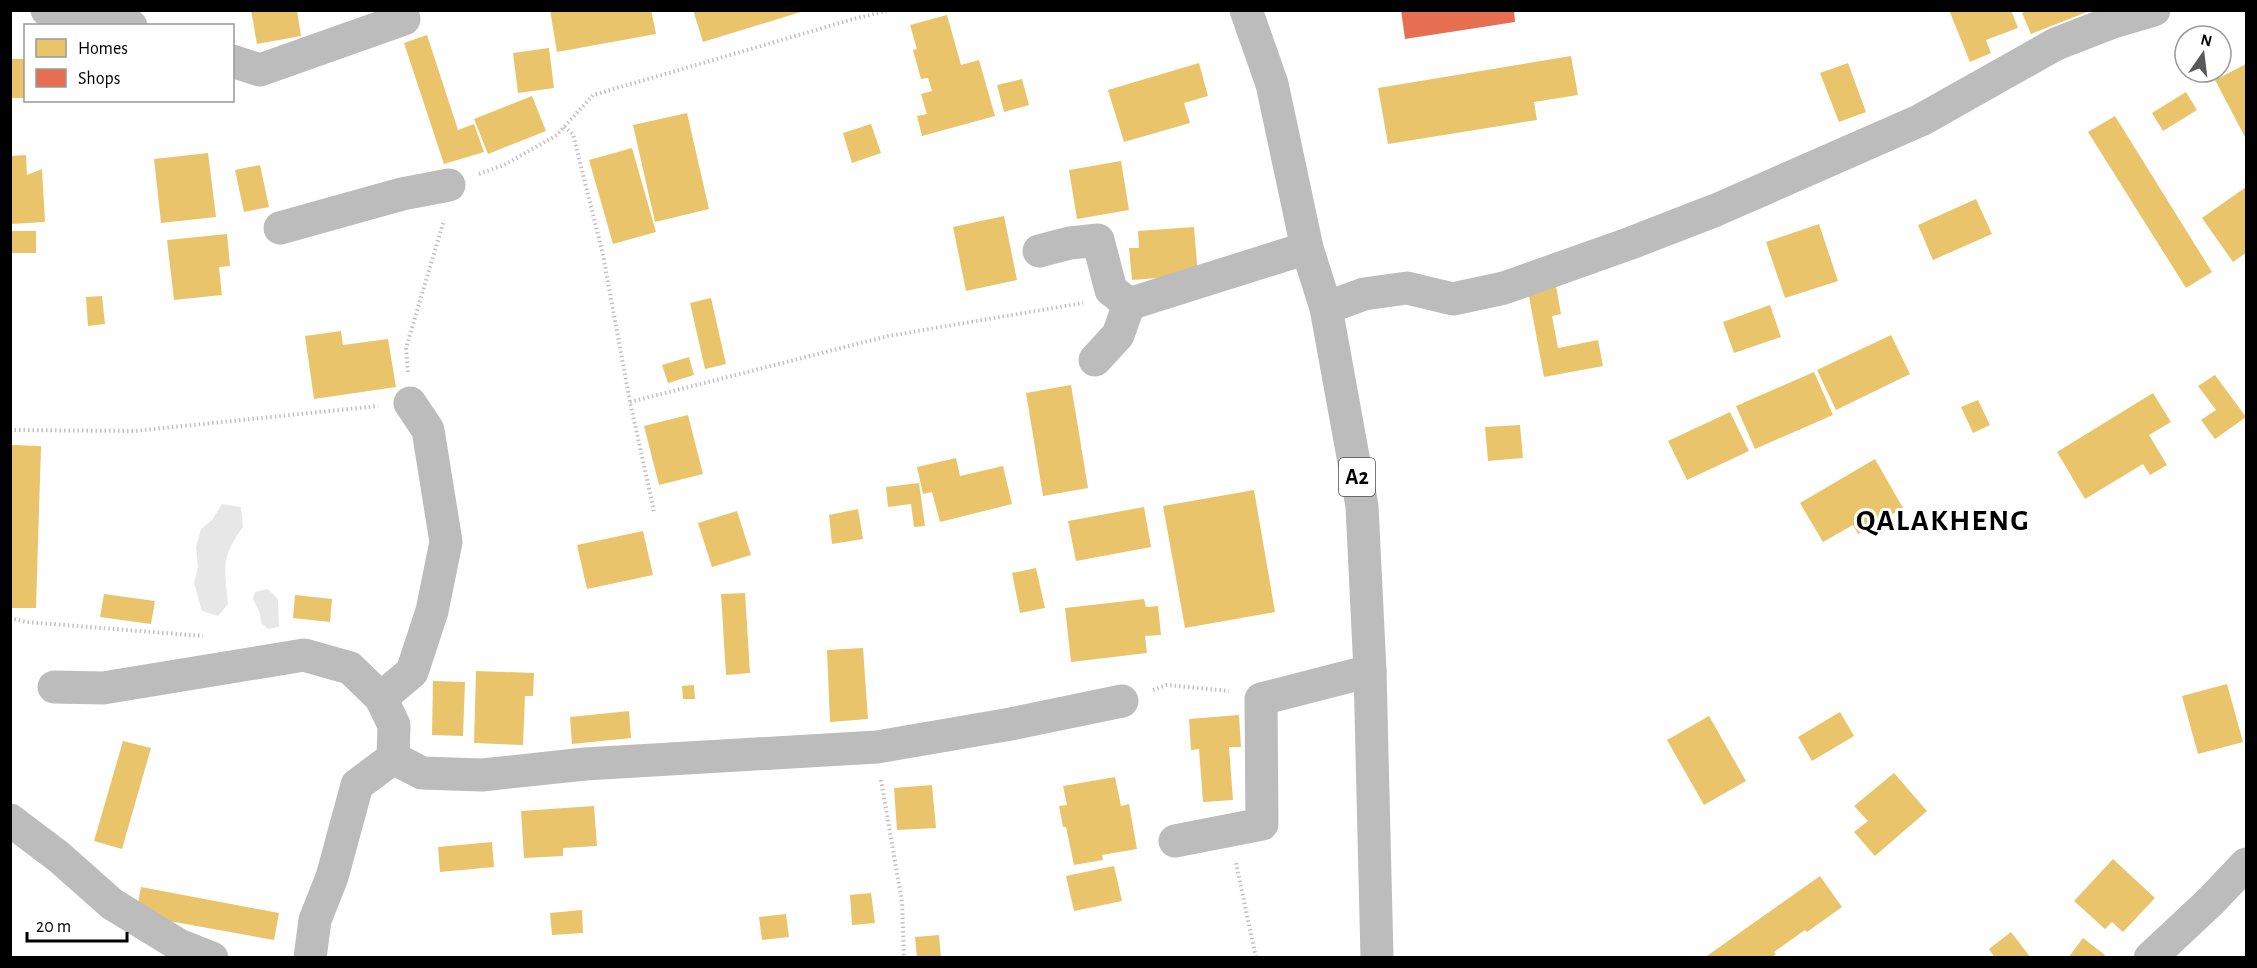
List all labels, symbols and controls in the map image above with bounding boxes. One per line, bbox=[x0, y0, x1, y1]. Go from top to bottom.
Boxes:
legend bbox=[24, 24, 234, 102]
north arrow bbox=[2173, 24, 2233, 84]
text: N bbox=[2199, 31, 2214, 50]
text: Homes bbox=[78, 40, 128, 58]
text: Shops bbox=[78, 70, 120, 88]
road number: A2 bbox=[1339, 458, 1375, 496]
district label: QALAKHENG bbox=[1856, 506, 2030, 536]
scale bar bbox=[27, 905, 128, 943]
text: 20 m bbox=[36, 918, 71, 936]

